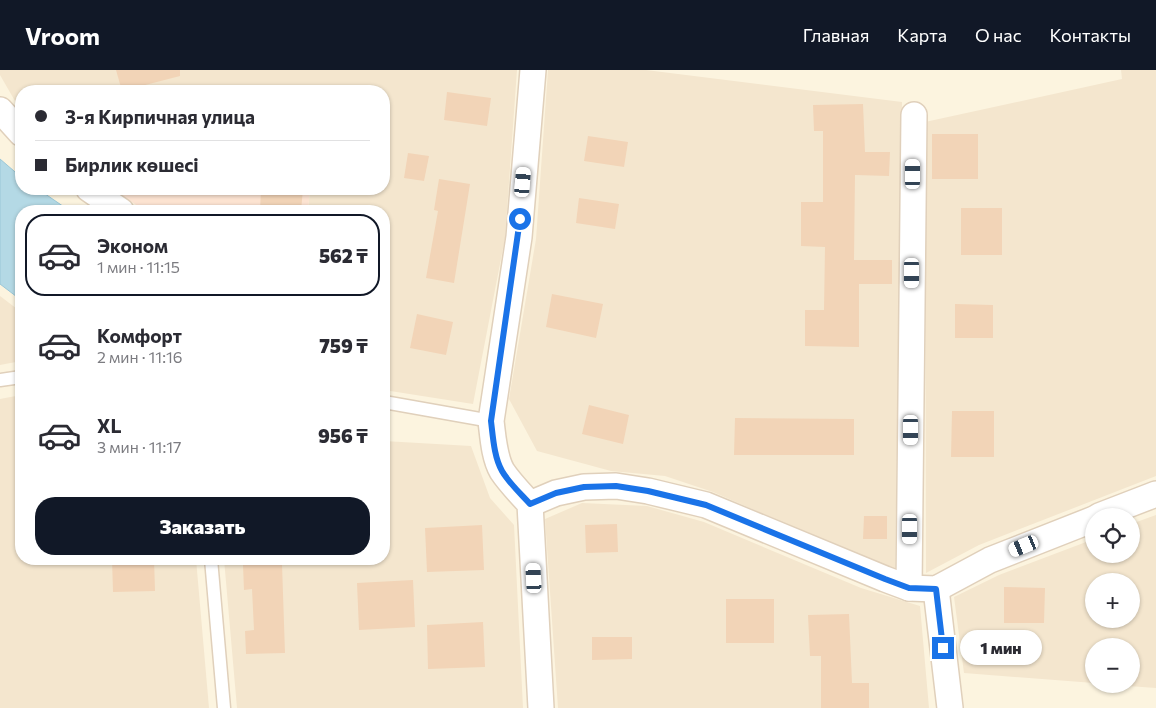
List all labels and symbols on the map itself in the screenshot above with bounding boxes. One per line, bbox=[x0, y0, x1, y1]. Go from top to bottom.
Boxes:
car bbox=[905, 159, 920, 189]
car bbox=[514, 166, 531, 198]
route start bbox=[509, 208, 531, 230]
car bbox=[904, 258, 919, 288]
car bbox=[903, 415, 918, 445]
car bbox=[902, 514, 917, 544]
car bbox=[1007, 533, 1040, 559]
car bbox=[525, 563, 542, 593]
callout: 1 мин bbox=[960, 630, 1043, 666]
route end bbox=[932, 637, 954, 659]

